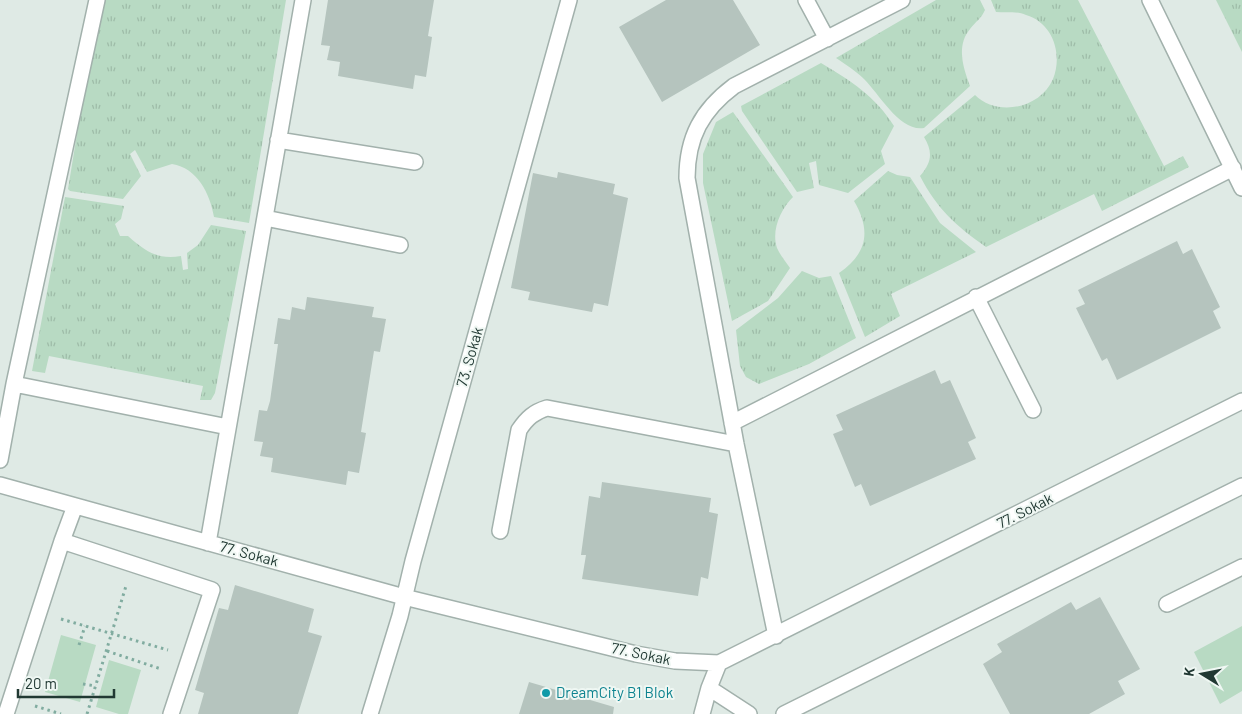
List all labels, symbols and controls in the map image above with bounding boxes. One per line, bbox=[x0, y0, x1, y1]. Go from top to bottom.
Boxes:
street label: 73. Sokak bbox=[452, 324, 486, 389]
street label: 77. Sokak bbox=[994, 488, 1056, 532]
street label: 77. Sokak bbox=[218, 537, 281, 570]
street label: 77. Sokak bbox=[610, 638, 673, 668]
north arrow bbox=[1177, 649, 1227, 699]
scale bar bbox=[18, 666, 114, 698]
text: K bbox=[1180, 666, 1198, 677]
text: 20 m bbox=[25, 674, 57, 692]
place label: DreamCity B1 Blok bbox=[556, 683, 674, 701]
marker: DreamCity B1 Blok bbox=[540, 687, 552, 699]

